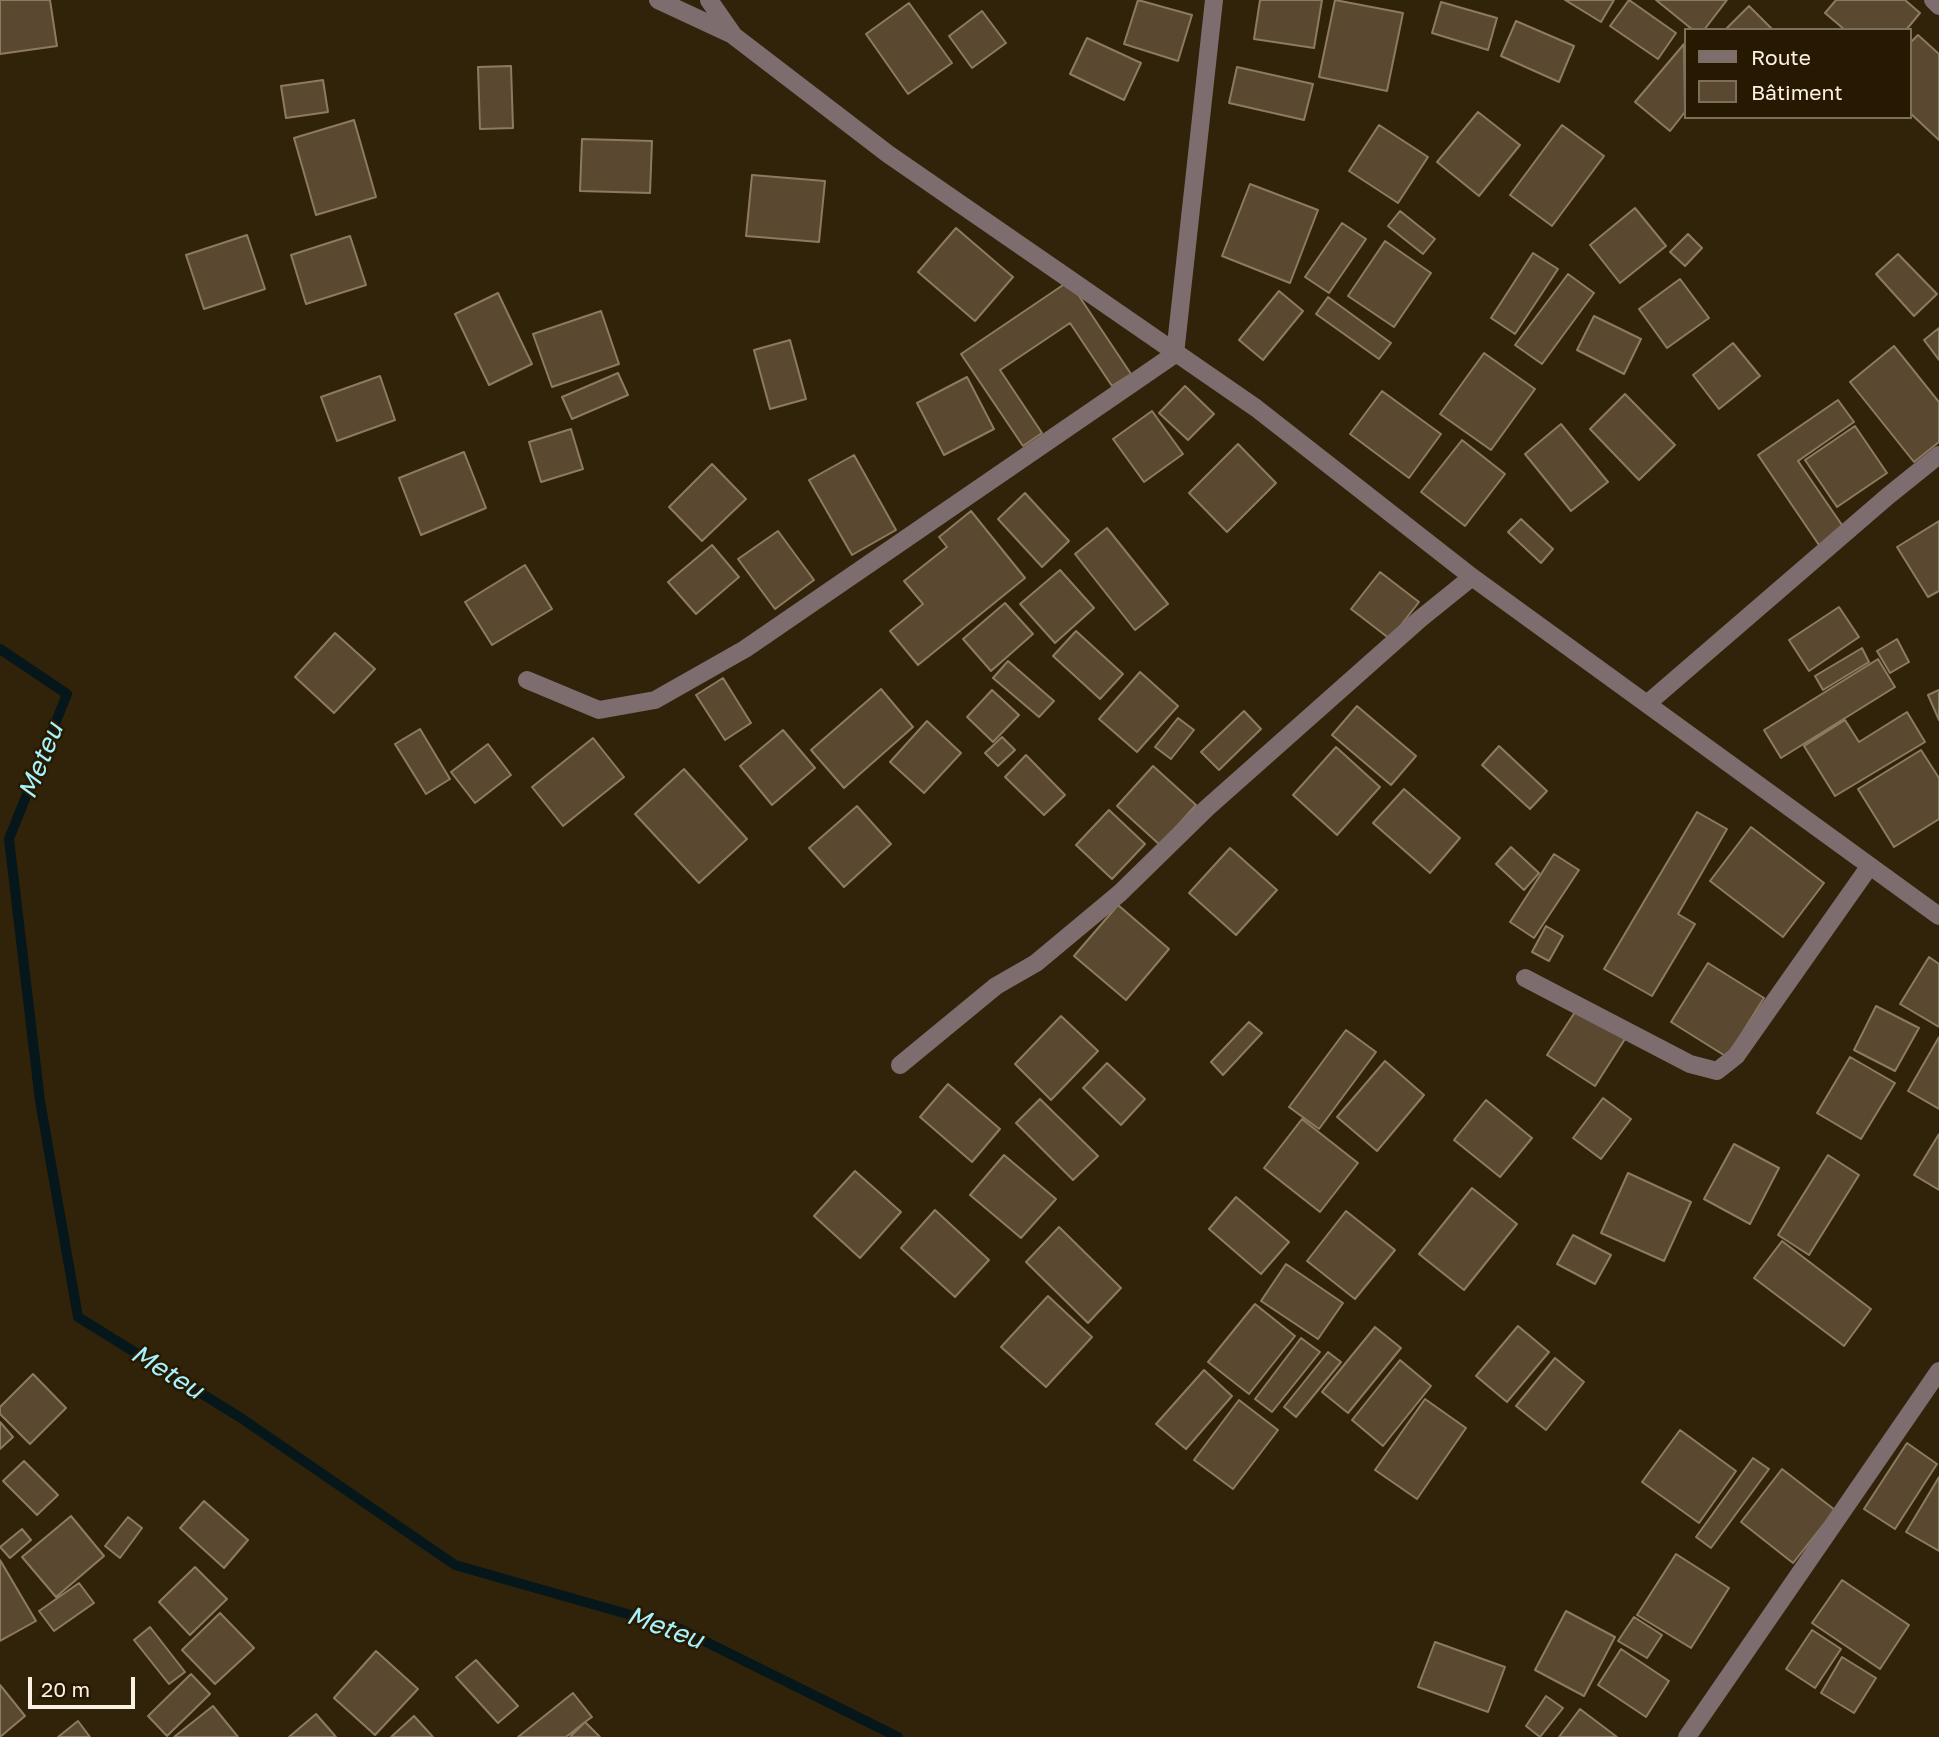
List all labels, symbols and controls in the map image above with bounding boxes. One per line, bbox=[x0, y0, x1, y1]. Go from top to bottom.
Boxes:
legend bbox=[1684, 28, 1911, 119]
text: Route bbox=[1751, 44, 1811, 70]
text: Bâtiment bbox=[1751, 79, 1843, 105]
water label: Meteu bbox=[12, 719, 70, 803]
water label: Meteu bbox=[125, 1338, 209, 1406]
water label: Meteu bbox=[623, 1600, 707, 1656]
scale bar bbox=[32, 1664, 138, 1708]
text: 20 m bbox=[41, 1676, 90, 1702]

